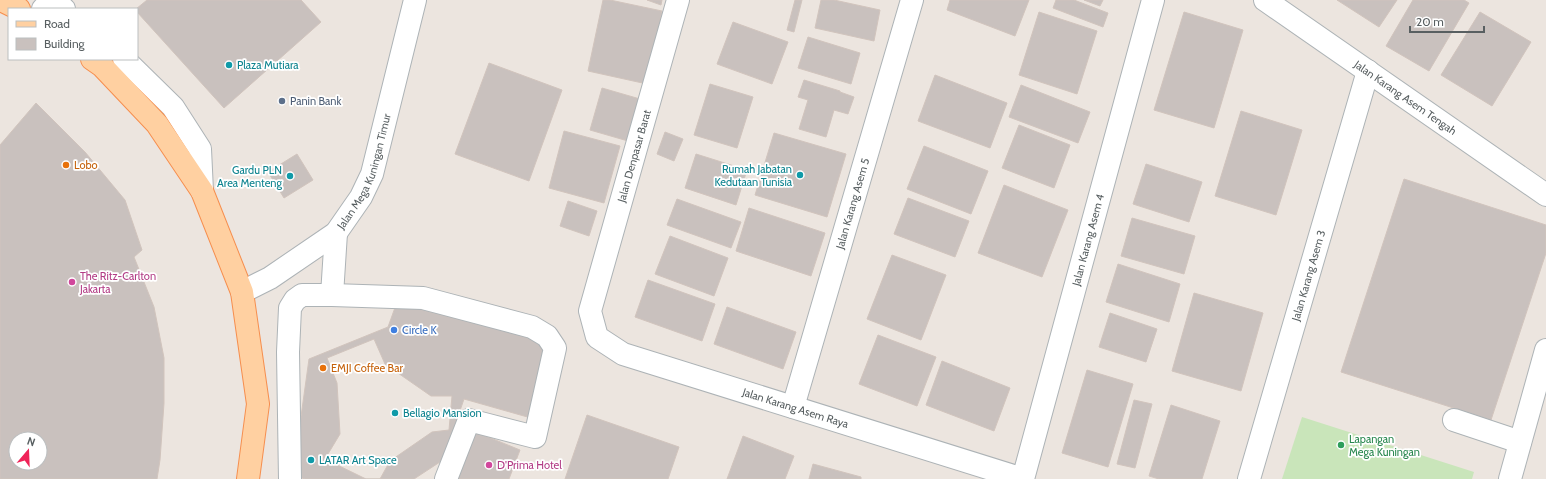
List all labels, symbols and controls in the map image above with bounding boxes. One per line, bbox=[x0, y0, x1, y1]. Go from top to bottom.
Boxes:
legend bbox=[8, 8, 138, 60]
scale bar bbox=[1410, 8, 1484, 34]
text: 20 m bbox=[1416, 14, 1444, 29]
text: Road bbox=[44, 16, 70, 31]
text: Building bbox=[44, 36, 86, 51]
street label: Jalan Karang Asem Tengah bbox=[1351, 57, 1459, 138]
place label: Plaza Mutiara bbox=[237, 58, 299, 72]
marker: Plaza Mutiara bbox=[224, 60, 234, 70]
place label: Panin Bank bbox=[290, 94, 342, 108]
marker: Panin Bank bbox=[277, 96, 287, 106]
street label: Jalan Denpasar Barat bbox=[614, 108, 654, 205]
street label: Jalan Mega Kuningan Timur bbox=[333, 112, 394, 233]
street label: Jalan Karang Asem 5 bbox=[832, 156, 872, 252]
place label: Lobo bbox=[74, 158, 98, 172]
marker: Lobo bbox=[61, 160, 71, 170]
place label: Rumah Jabatan Kedutaan Tunisia bbox=[714, 162, 793, 189]
place label: Gardu PLN Area Menteng bbox=[217, 163, 283, 190]
marker: Rumah Jabatan Kedutaan Tunisia bbox=[795, 170, 805, 180]
marker: Gardu PLN Area Menteng bbox=[285, 171, 295, 181]
street label: Jalan Karang Asem 4 bbox=[1069, 192, 1107, 288]
street label: Jalan Karang Asem 3 bbox=[1288, 228, 1328, 323]
place label: The Ritz-Carlton Jakarta bbox=[79, 269, 156, 296]
marker: The Ritz-Carlton Jakarta bbox=[67, 277, 77, 287]
place label: Circle K bbox=[402, 323, 437, 337]
marker: Circle K bbox=[389, 325, 399, 335]
place label: EMJI Coffee Bar bbox=[331, 361, 403, 375]
marker: EMJI Coffee Bar bbox=[318, 363, 328, 373]
street label: Jalan Karang Asem Raya bbox=[740, 384, 851, 431]
place label: Bellagio Mansion bbox=[403, 406, 482, 420]
marker: Bellagio Mansion bbox=[390, 408, 400, 418]
north arrow bbox=[8, 431, 48, 471]
place label: Lapangan Mega Kuningan bbox=[1349, 432, 1420, 459]
text: N bbox=[25, 434, 37, 449]
marker: Lapangan Mega Kuningan bbox=[1336, 440, 1346, 450]
place label: LATAR Art Space bbox=[319, 453, 397, 467]
marker: LATAR Art Space bbox=[306, 455, 316, 465]
place label: D'Prima Hotel bbox=[497, 458, 562, 472]
marker: D'Prima Hotel bbox=[484, 460, 494, 470]

